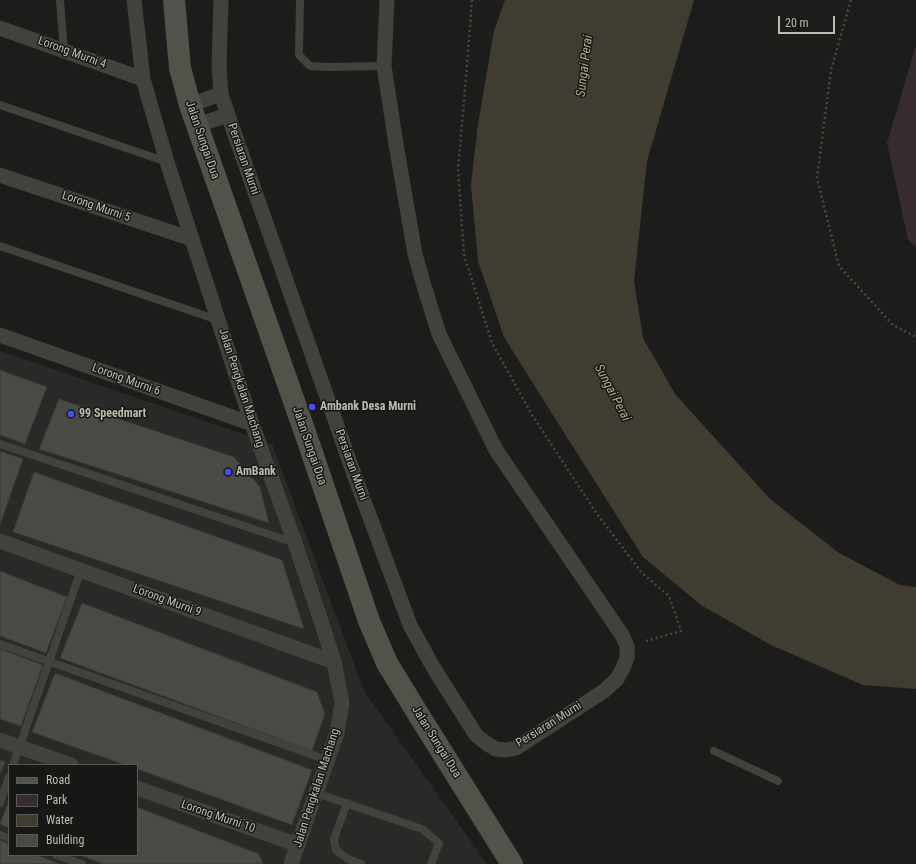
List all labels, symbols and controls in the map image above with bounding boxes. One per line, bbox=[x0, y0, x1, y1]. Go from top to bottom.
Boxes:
scale bar bbox=[780, 8, 837, 34]
text: 20 m bbox=[785, 16, 809, 30]
street label: Lorong Murni 4 bbox=[36, 34, 108, 72]
water label: Sungai Perai bbox=[573, 34, 597, 98]
street label: Jalan Sungai Dua bbox=[182, 99, 222, 181]
street label: Persiaran Murni bbox=[224, 121, 262, 197]
street label: Lorong Murni 5 bbox=[60, 189, 132, 225]
street label: Jalan Pengkalan Machang bbox=[215, 327, 267, 449]
street label: Lorong Murni 6 bbox=[90, 361, 162, 399]
water label: Sungai Perai bbox=[591, 362, 633, 424]
place label: Ambank Desa Murni bbox=[320, 400, 416, 414]
marker: Ambank Desa Murni bbox=[307, 402, 317, 412]
street label: Jalan Sungai Dua bbox=[289, 405, 329, 487]
place label: 99 Speedmart bbox=[79, 407, 146, 421]
marker: 99 Speedmart bbox=[66, 409, 76, 419]
street label: Persiaran Murni bbox=[331, 427, 371, 503]
place label: AmBank bbox=[236, 465, 276, 479]
marker: AmBank bbox=[223, 467, 233, 477]
street label: Lorong Murni 9 bbox=[131, 582, 203, 620]
street label: Persiaran Murni bbox=[514, 699, 584, 751]
street label: Jalan Sungai Dua bbox=[408, 703, 464, 781]
street label: Jalan Pengkalan Machang bbox=[291, 727, 343, 849]
legend bbox=[8, 764, 138, 856]
text: Road bbox=[46, 773, 70, 787]
text: Park bbox=[46, 793, 67, 807]
street label: Lorong Murni 10 bbox=[179, 798, 257, 836]
text: Water bbox=[46, 813, 74, 827]
text: Building bbox=[46, 833, 84, 847]

